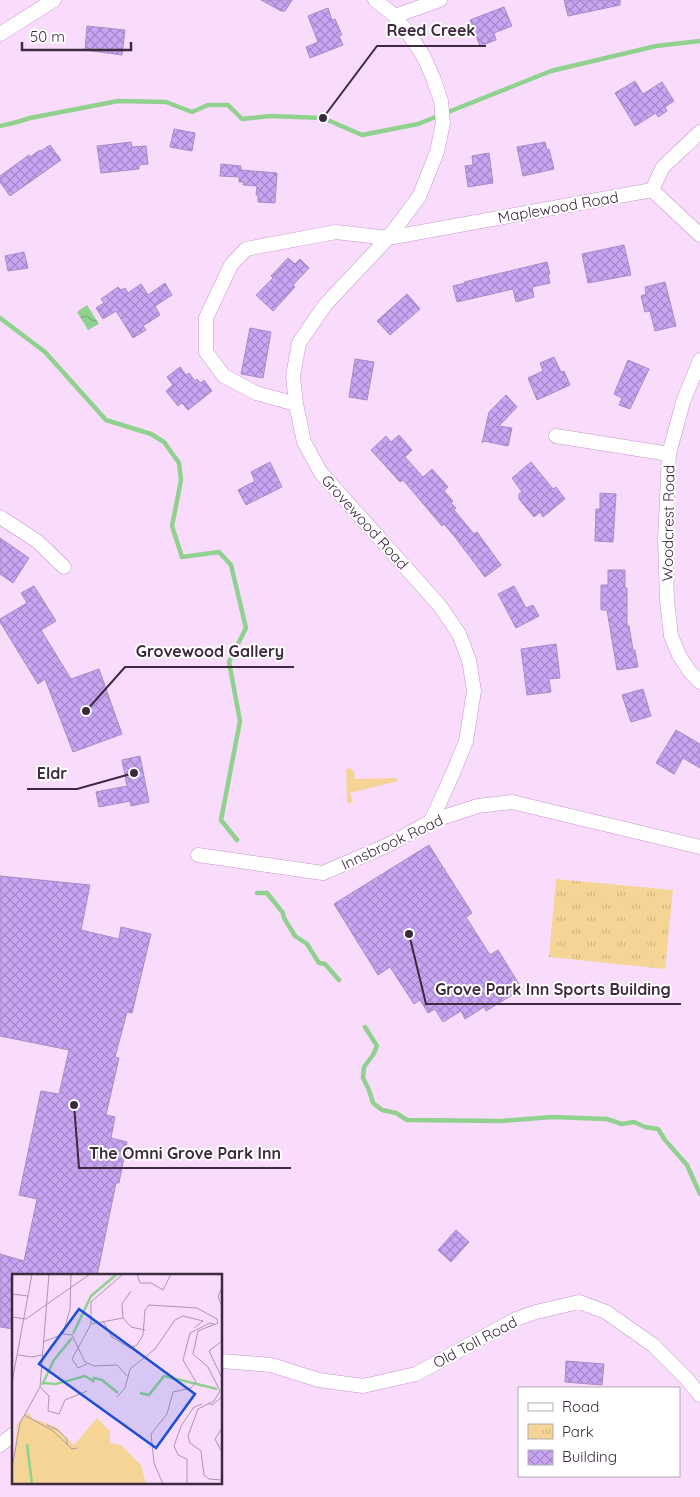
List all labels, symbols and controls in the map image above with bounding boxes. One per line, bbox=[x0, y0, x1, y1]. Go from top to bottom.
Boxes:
callout: Reed Creek bbox=[377, 15, 486, 46]
scale bar bbox=[22, 20, 131, 52]
text: Reed Creek bbox=[387, 20, 475, 40]
text: 50 m bbox=[30, 27, 65, 46]
street label: Maplewood Road bbox=[496, 187, 620, 227]
street label: Woodcrest Road bbox=[657, 465, 679, 581]
street label: Grovewood Road bbox=[317, 471, 413, 573]
callout: Grovewood Gallery bbox=[125, 636, 294, 667]
text: Grovewood Gallery bbox=[136, 641, 284, 661]
callout: Eldr bbox=[27, 758, 77, 789]
text: Eldr bbox=[37, 763, 67, 783]
street label: Innsbrook Road bbox=[338, 810, 446, 874]
callout: Grove Park Inn Sports Building bbox=[426, 973, 681, 1004]
text: Grove Park Inn Sports Building bbox=[435, 979, 671, 999]
callout: The Omni Grove Park Inn bbox=[79, 1137, 291, 1168]
text: The Omni Grove Park Inn bbox=[89, 1143, 281, 1163]
inset map bbox=[12, 1274, 222, 1484]
street label: Old Toll Road bbox=[430, 1312, 520, 1372]
legend bbox=[518, 1387, 680, 1477]
text: Road bbox=[562, 1397, 599, 1416]
text: Park bbox=[562, 1422, 594, 1441]
text: Building bbox=[562, 1447, 617, 1466]

